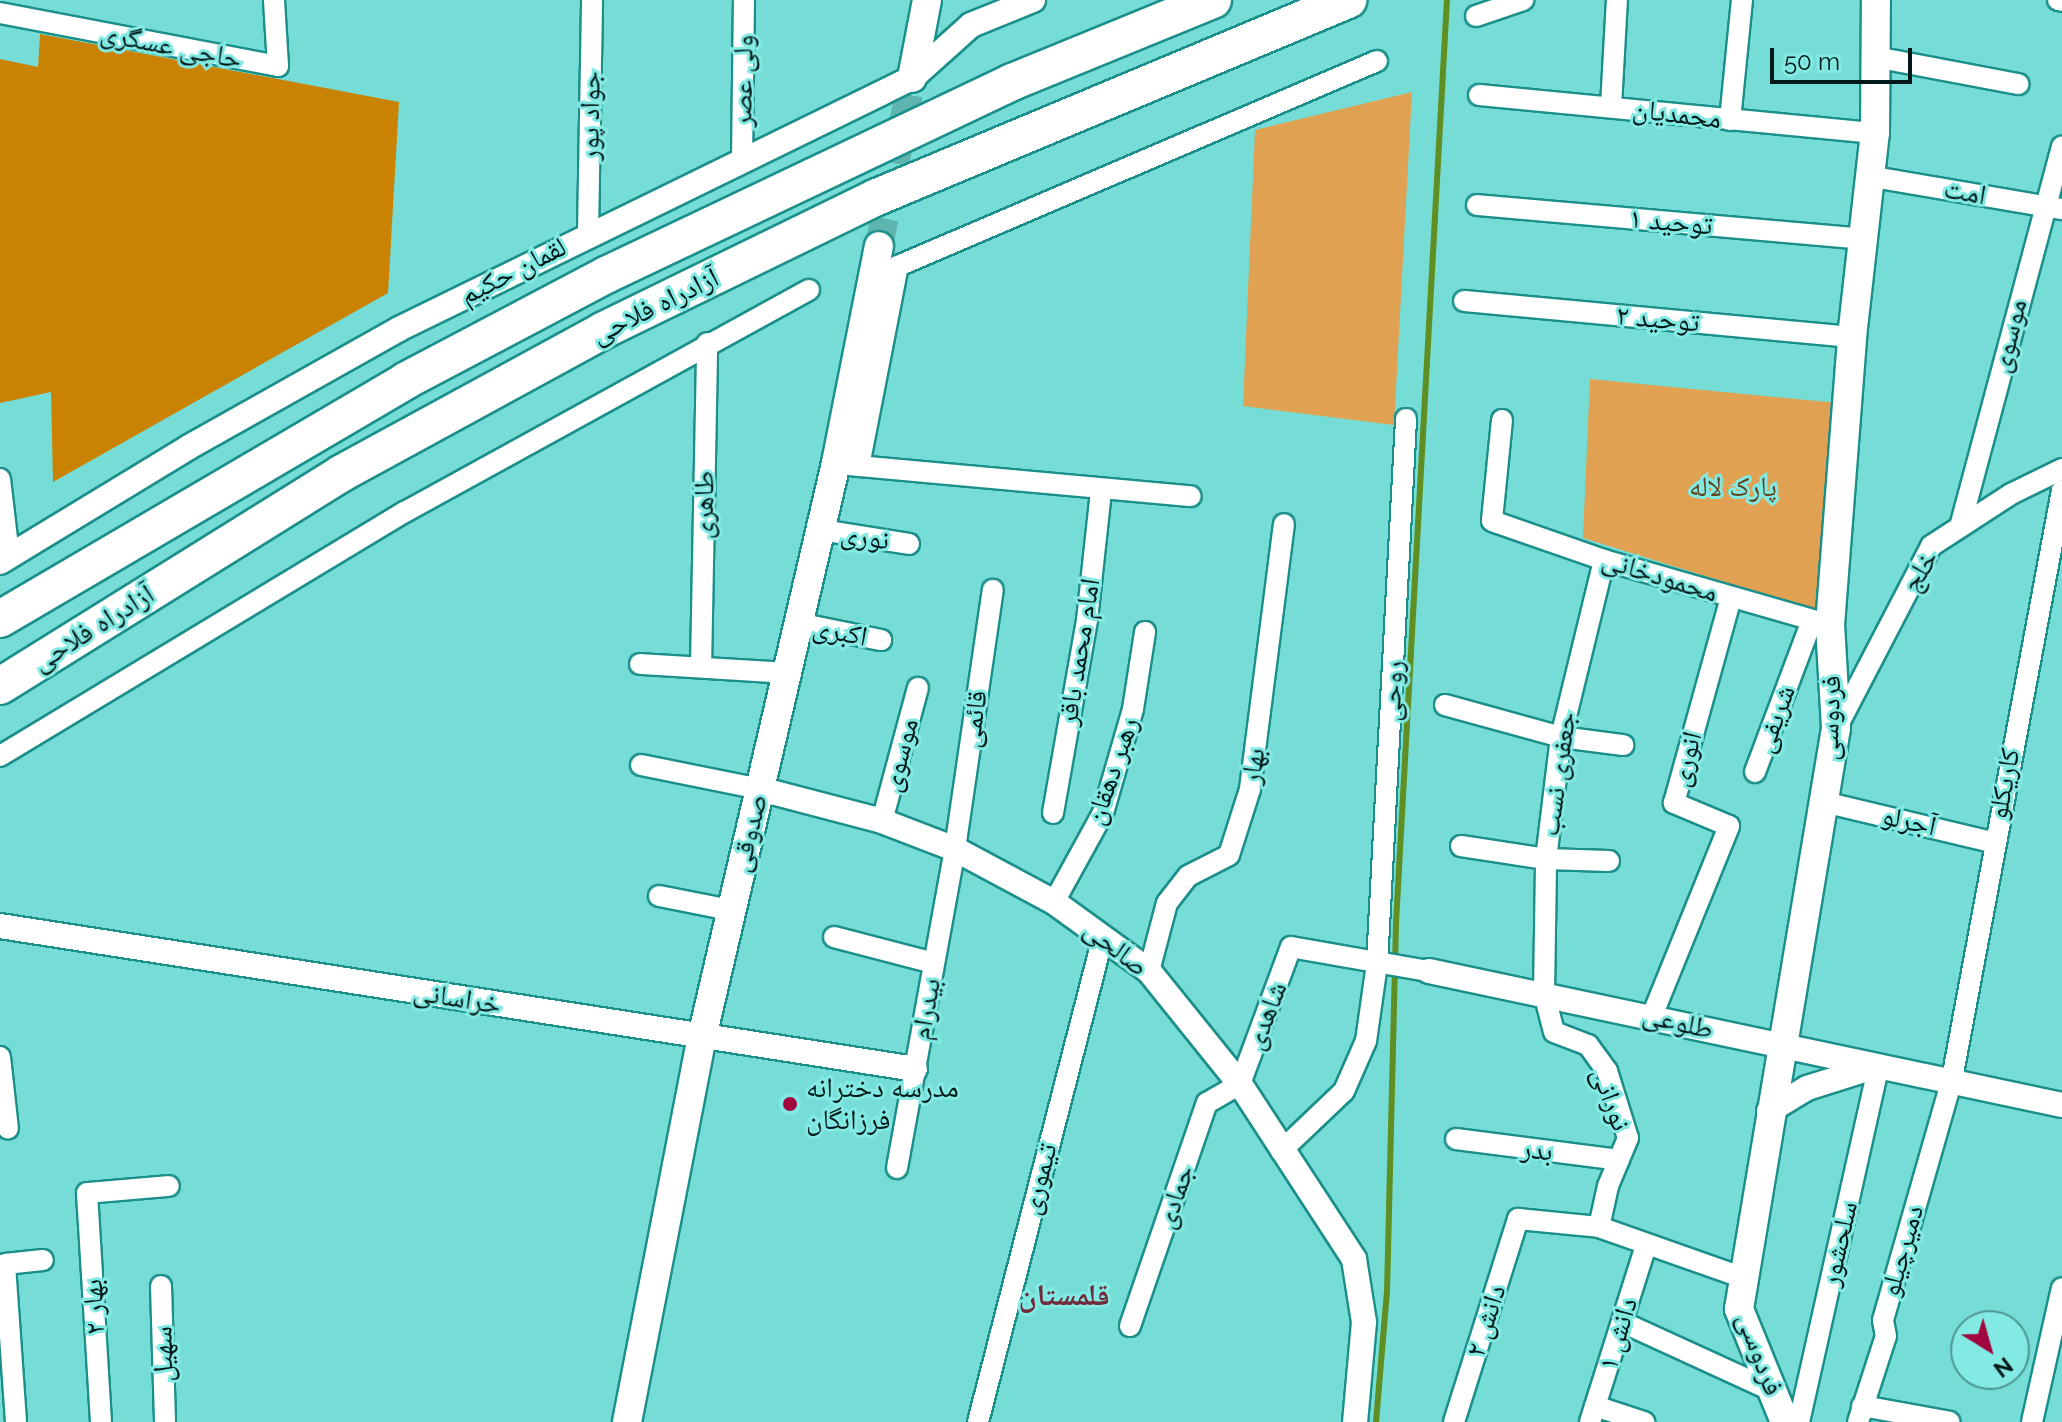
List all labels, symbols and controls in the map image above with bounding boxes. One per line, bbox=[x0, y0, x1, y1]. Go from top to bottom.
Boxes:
street label: حاجی عسگری bbox=[97, 16, 245, 76]
scale bar bbox=[1774, 32, 1916, 82]
street label: ولی عصر bbox=[725, 34, 761, 128]
text: 50 m bbox=[1784, 47, 1840, 76]
street label: جواد پور bbox=[572, 71, 608, 161]
street label: محمدیان bbox=[1631, 92, 1723, 136]
street label: امت bbox=[1941, 172, 1989, 212]
street label: توحید ۱ bbox=[1628, 202, 1714, 242]
street label: لقمان حکیم bbox=[454, 230, 572, 312]
street label: آزادراه فلاحی bbox=[586, 261, 724, 351]
street label: موسوی bbox=[1984, 296, 2034, 376]
street label: توحید ۲ bbox=[1615, 299, 1701, 339]
park label: پارک لاله bbox=[1689, 470, 1777, 504]
street label: طاهری bbox=[687, 471, 721, 539]
street label: نوری bbox=[838, 517, 892, 557]
street label: محمودخانی bbox=[1598, 542, 1722, 610]
street label: خلج bbox=[1894, 544, 1946, 598]
street label: امام محمد باقر bbox=[1051, 576, 1107, 728]
street label: آزادراه فلاحی bbox=[26, 577, 160, 679]
street label: اکبری bbox=[810, 610, 870, 654]
street label: روحی bbox=[1374, 660, 1410, 722]
street label: فردوسی bbox=[1812, 675, 1848, 761]
street label: شریفی bbox=[1747, 681, 1803, 757]
street label: قائمی bbox=[953, 688, 995, 750]
street label: جعفری نسب bbox=[1533, 710, 1583, 838]
street label: رهبر دهقان bbox=[1078, 713, 1146, 829]
street label: موسوی bbox=[874, 715, 926, 795]
street label: انوری bbox=[1663, 728, 1709, 790]
street label: بهار bbox=[1234, 745, 1272, 787]
street label: کاریکلو bbox=[1981, 745, 2027, 823]
street label: صدوقی bbox=[723, 790, 775, 876]
street label: آجرلو bbox=[1879, 798, 1939, 844]
street label: صالحی bbox=[1077, 912, 1155, 984]
street label: خراسانی bbox=[411, 975, 503, 1021]
street label: بیدرام bbox=[904, 975, 948, 1043]
street label: شاهدی bbox=[1238, 977, 1294, 1055]
street label: طلوعی bbox=[1639, 998, 1717, 1046]
street label: نورانی bbox=[1584, 1063, 1638, 1135]
place label: مدرسه دخترانه فرزانگان bbox=[806, 1071, 959, 1137]
marker: مدرسه دخترانه فرزانگان bbox=[781, 1095, 799, 1113]
street label: بدر bbox=[1519, 1131, 1555, 1169]
street label: تیموری bbox=[1013, 1140, 1065, 1218]
street label: جمادی bbox=[1148, 1161, 1202, 1233]
street label: سلحشور bbox=[1813, 1198, 1865, 1290]
street label: دمیرچیلو bbox=[1873, 1201, 1931, 1301]
district label: قلمستان bbox=[1018, 1277, 1110, 1313]
street label: بهار ۲ bbox=[76, 1278, 112, 1336]
street label: دانش ۲ bbox=[1459, 1281, 1513, 1361]
street label: دانش ۱ bbox=[1591, 1294, 1645, 1374]
street label: فردوسی bbox=[1730, 1308, 1790, 1400]
north arrow bbox=[1950, 1310, 2030, 1390]
street label: سهیل bbox=[146, 1326, 180, 1382]
text: N bbox=[1989, 1352, 2018, 1383]

